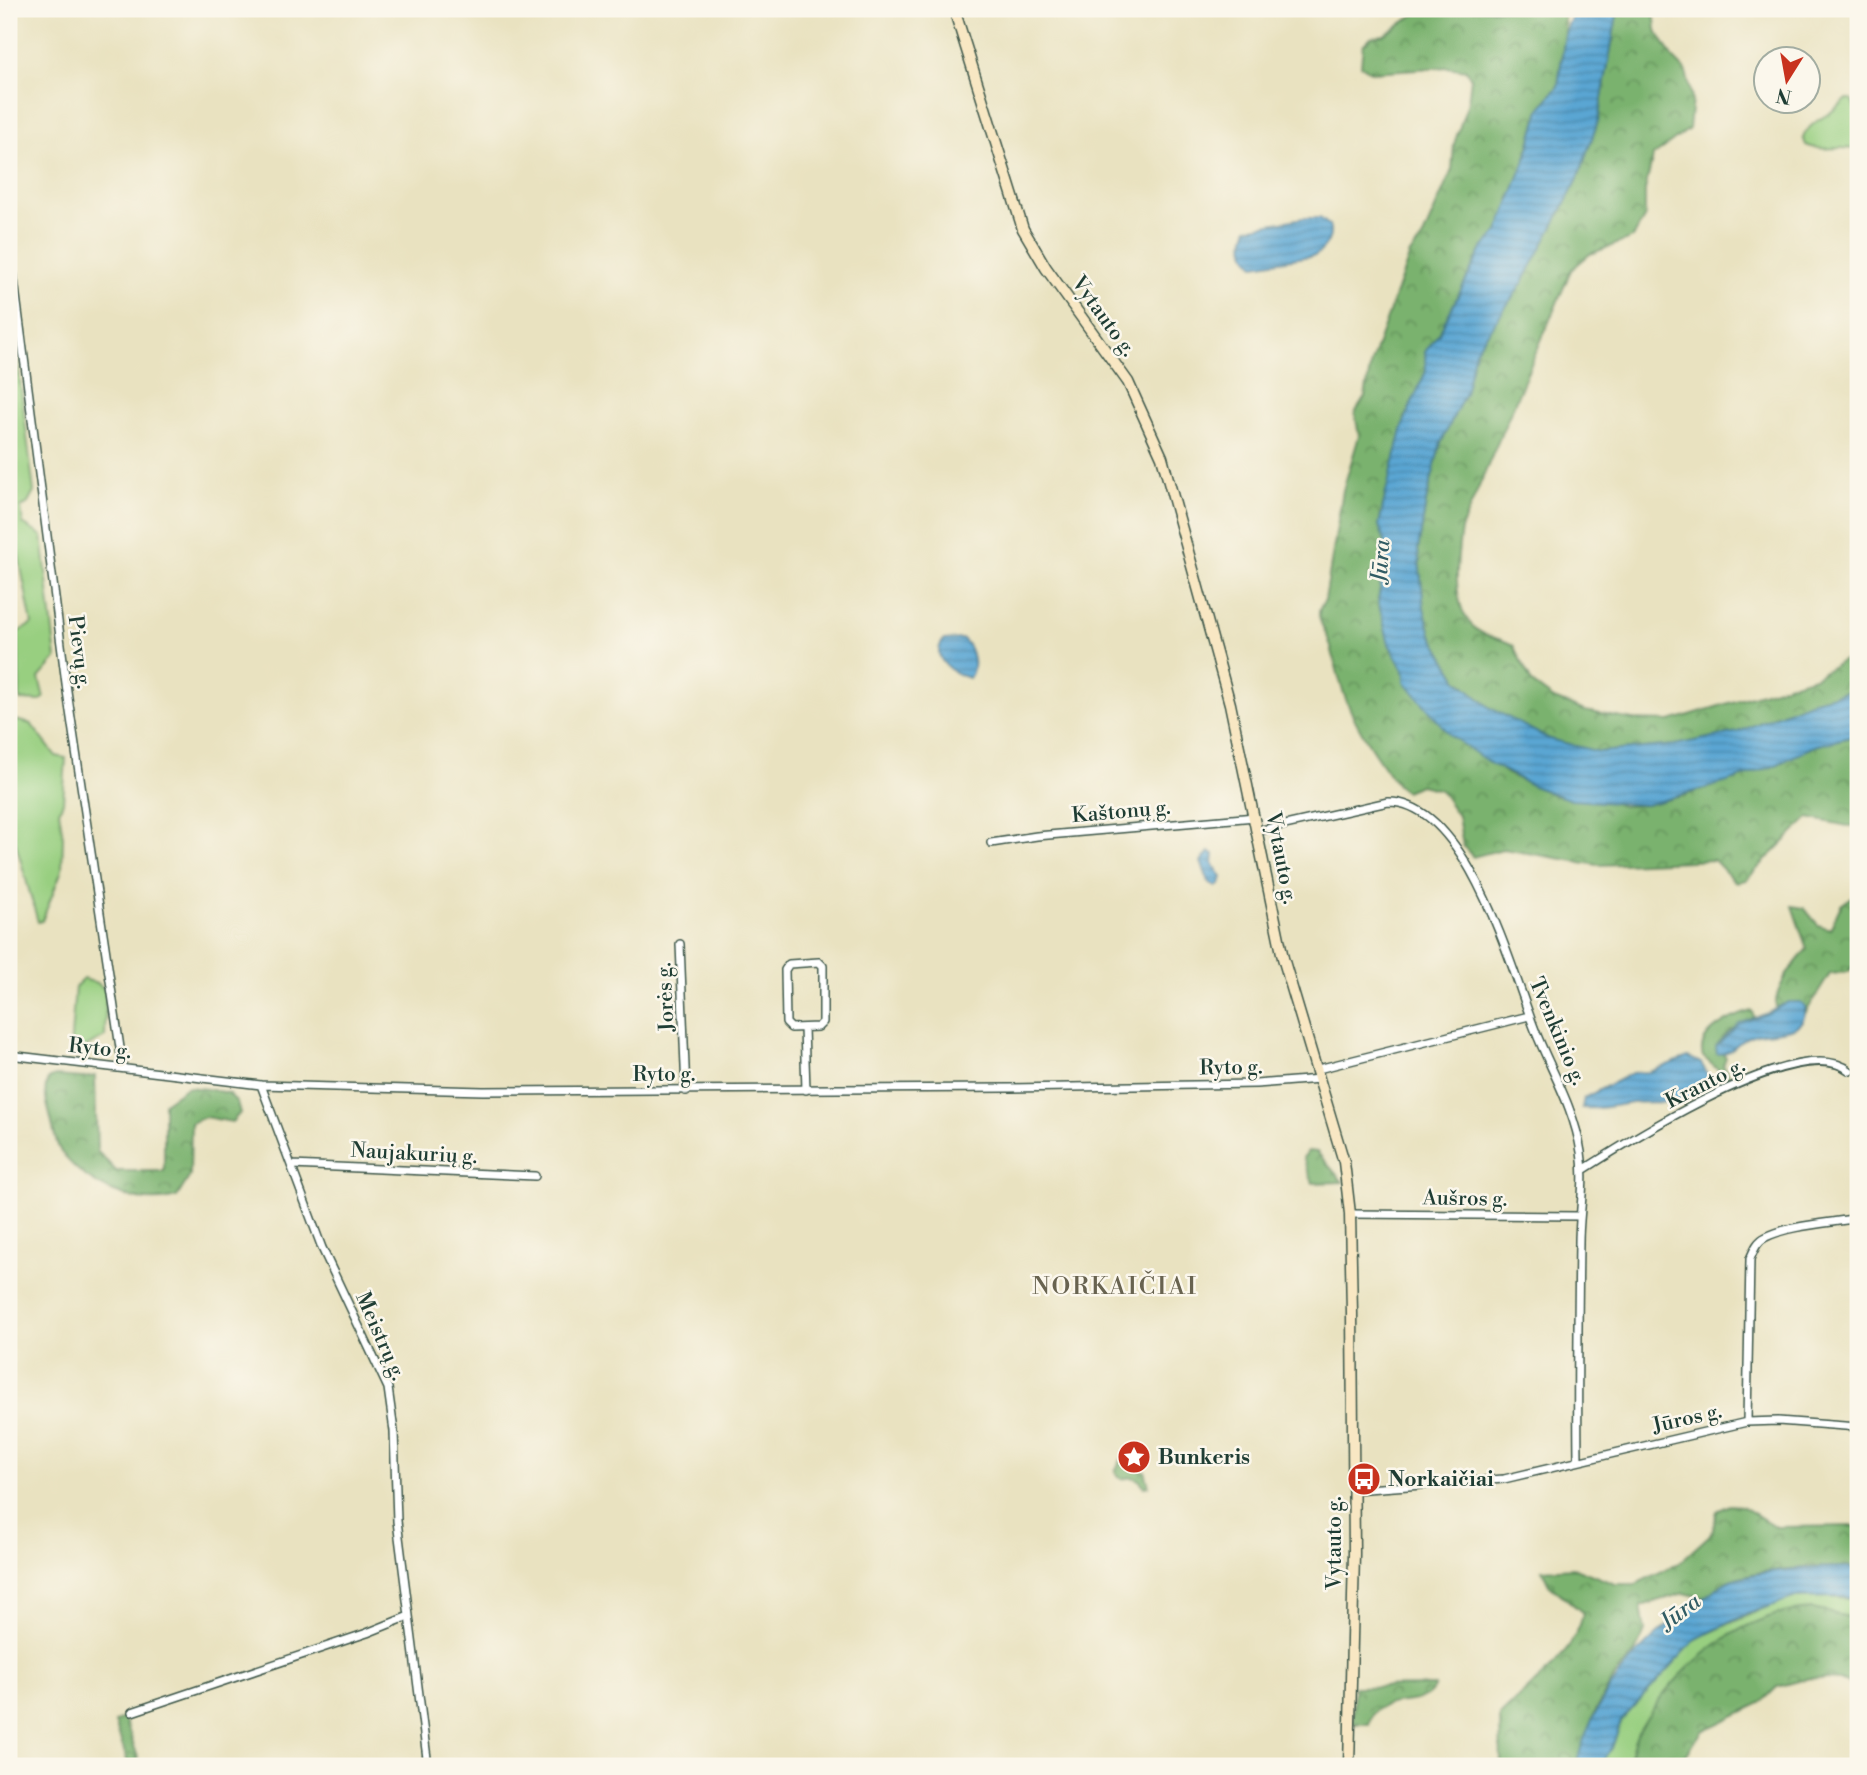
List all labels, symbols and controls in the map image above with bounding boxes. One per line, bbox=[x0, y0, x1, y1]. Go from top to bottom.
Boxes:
north arrow bbox=[1752, 46, 1822, 116]
text: N bbox=[1774, 82, 1794, 109]
street label: Vytauto g. bbox=[1065, 270, 1141, 362]
water label: Jūra bbox=[1365, 538, 1396, 587]
street label: Pievų g. bbox=[62, 614, 96, 690]
street label: Kaštonų g. bbox=[1070, 795, 1172, 829]
street label: Vytauto g. bbox=[1259, 809, 1303, 907]
street label: Jorės g. bbox=[651, 962, 681, 1033]
street label: Tvenkinio g. bbox=[1523, 973, 1592, 1089]
street label: Ryto g. bbox=[67, 1033, 133, 1065]
street label: Kranto g. bbox=[1661, 1053, 1750, 1115]
street label: Ryto g. bbox=[1199, 1054, 1263, 1082]
street label: Ryto g. bbox=[632, 1062, 696, 1088]
street label: Naujakurių g. bbox=[350, 1138, 478, 1170]
street label: Aušros g. bbox=[1421, 1185, 1508, 1213]
district label: NORKAIČIAI bbox=[1032, 1270, 1198, 1302]
street label: Meistrų g. bbox=[349, 1288, 411, 1385]
street label: Jūros g. bbox=[1649, 1398, 1724, 1440]
place icon: Bunkeris bbox=[1115, 1438, 1153, 1476]
place label: Bunkeris bbox=[1158, 1445, 1250, 1471]
bus stop icon: Norkaičiai bbox=[1345, 1460, 1383, 1498]
place label: Norkaičiai bbox=[1388, 1467, 1494, 1493]
street label: Vytauto g. bbox=[1322, 1496, 1348, 1591]
water label: Jūra bbox=[1653, 1587, 1706, 1638]

